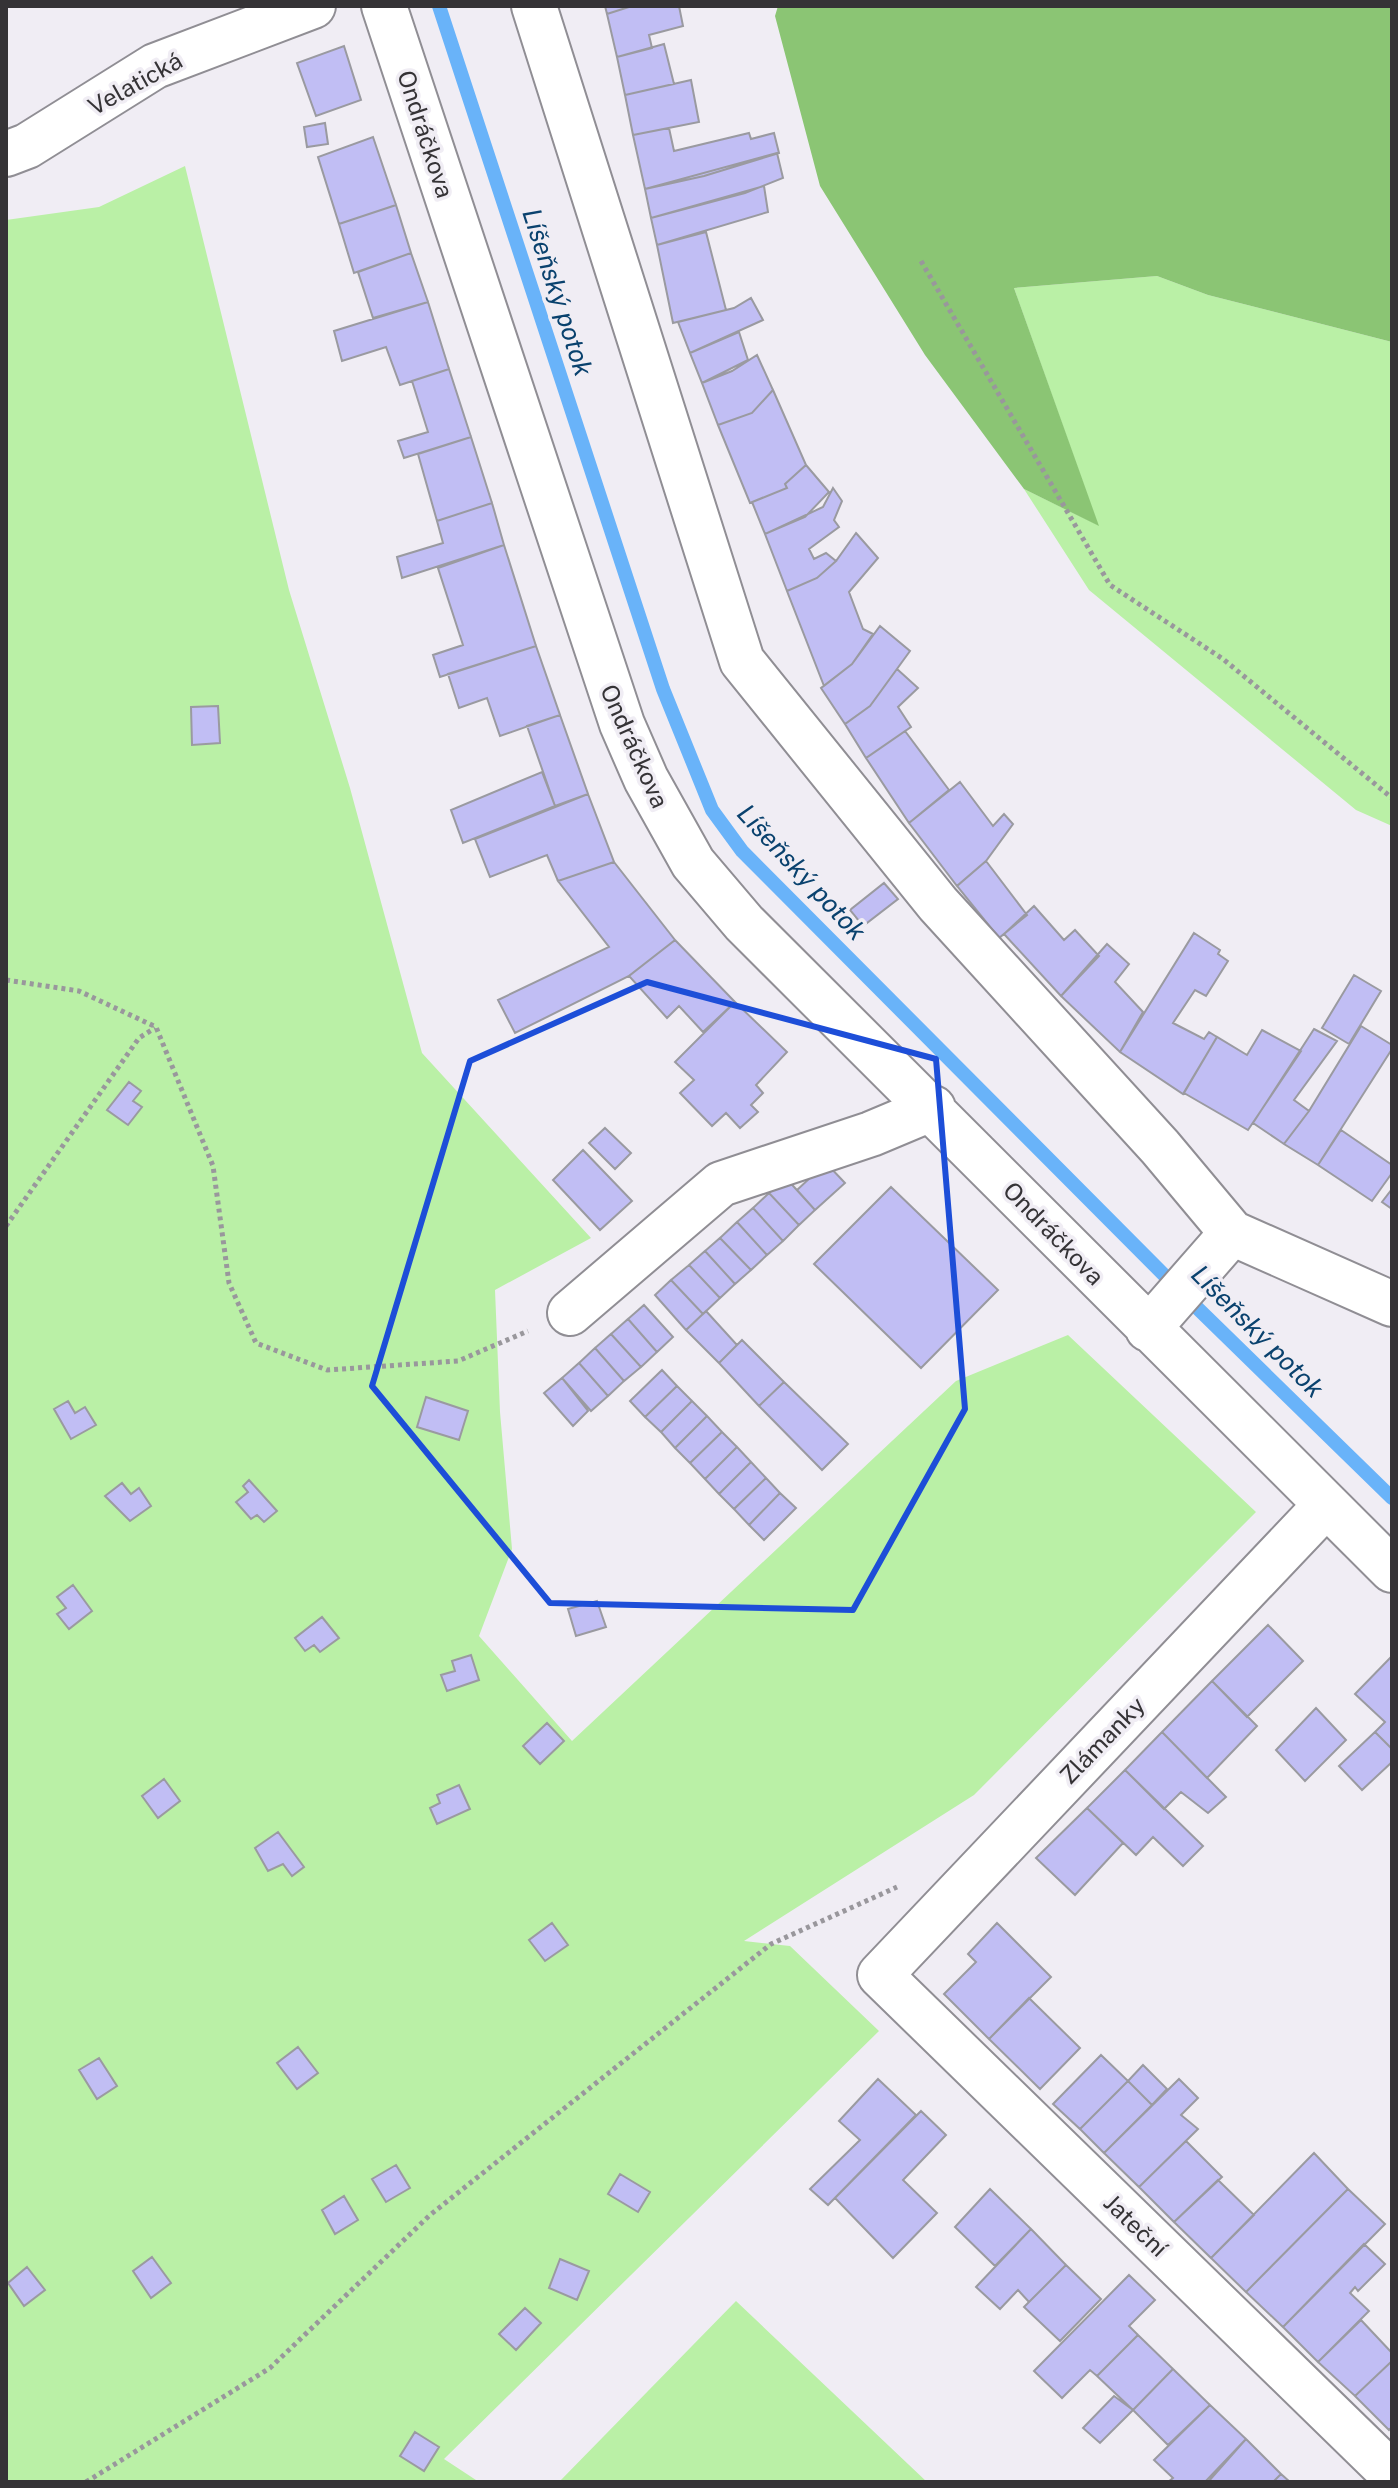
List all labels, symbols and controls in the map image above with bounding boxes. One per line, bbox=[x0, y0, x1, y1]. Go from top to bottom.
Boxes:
street label: Velatická bbox=[83, 46, 187, 120]
street label: Ondráčkova bbox=[392, 67, 460, 201]
water label: Líšeňský potok bbox=[516, 204, 600, 380]
street label: Ondráčkova bbox=[595, 680, 675, 812]
water label: Líšeňský potok bbox=[731, 798, 873, 946]
street label: Ondráčkova bbox=[998, 1176, 1110, 1290]
water label: Líšeňský potok bbox=[1185, 1258, 1331, 1404]
street label: Zlámanky bbox=[1054, 1691, 1150, 1789]
street label: Jateční bbox=[1098, 2188, 1174, 2263]

